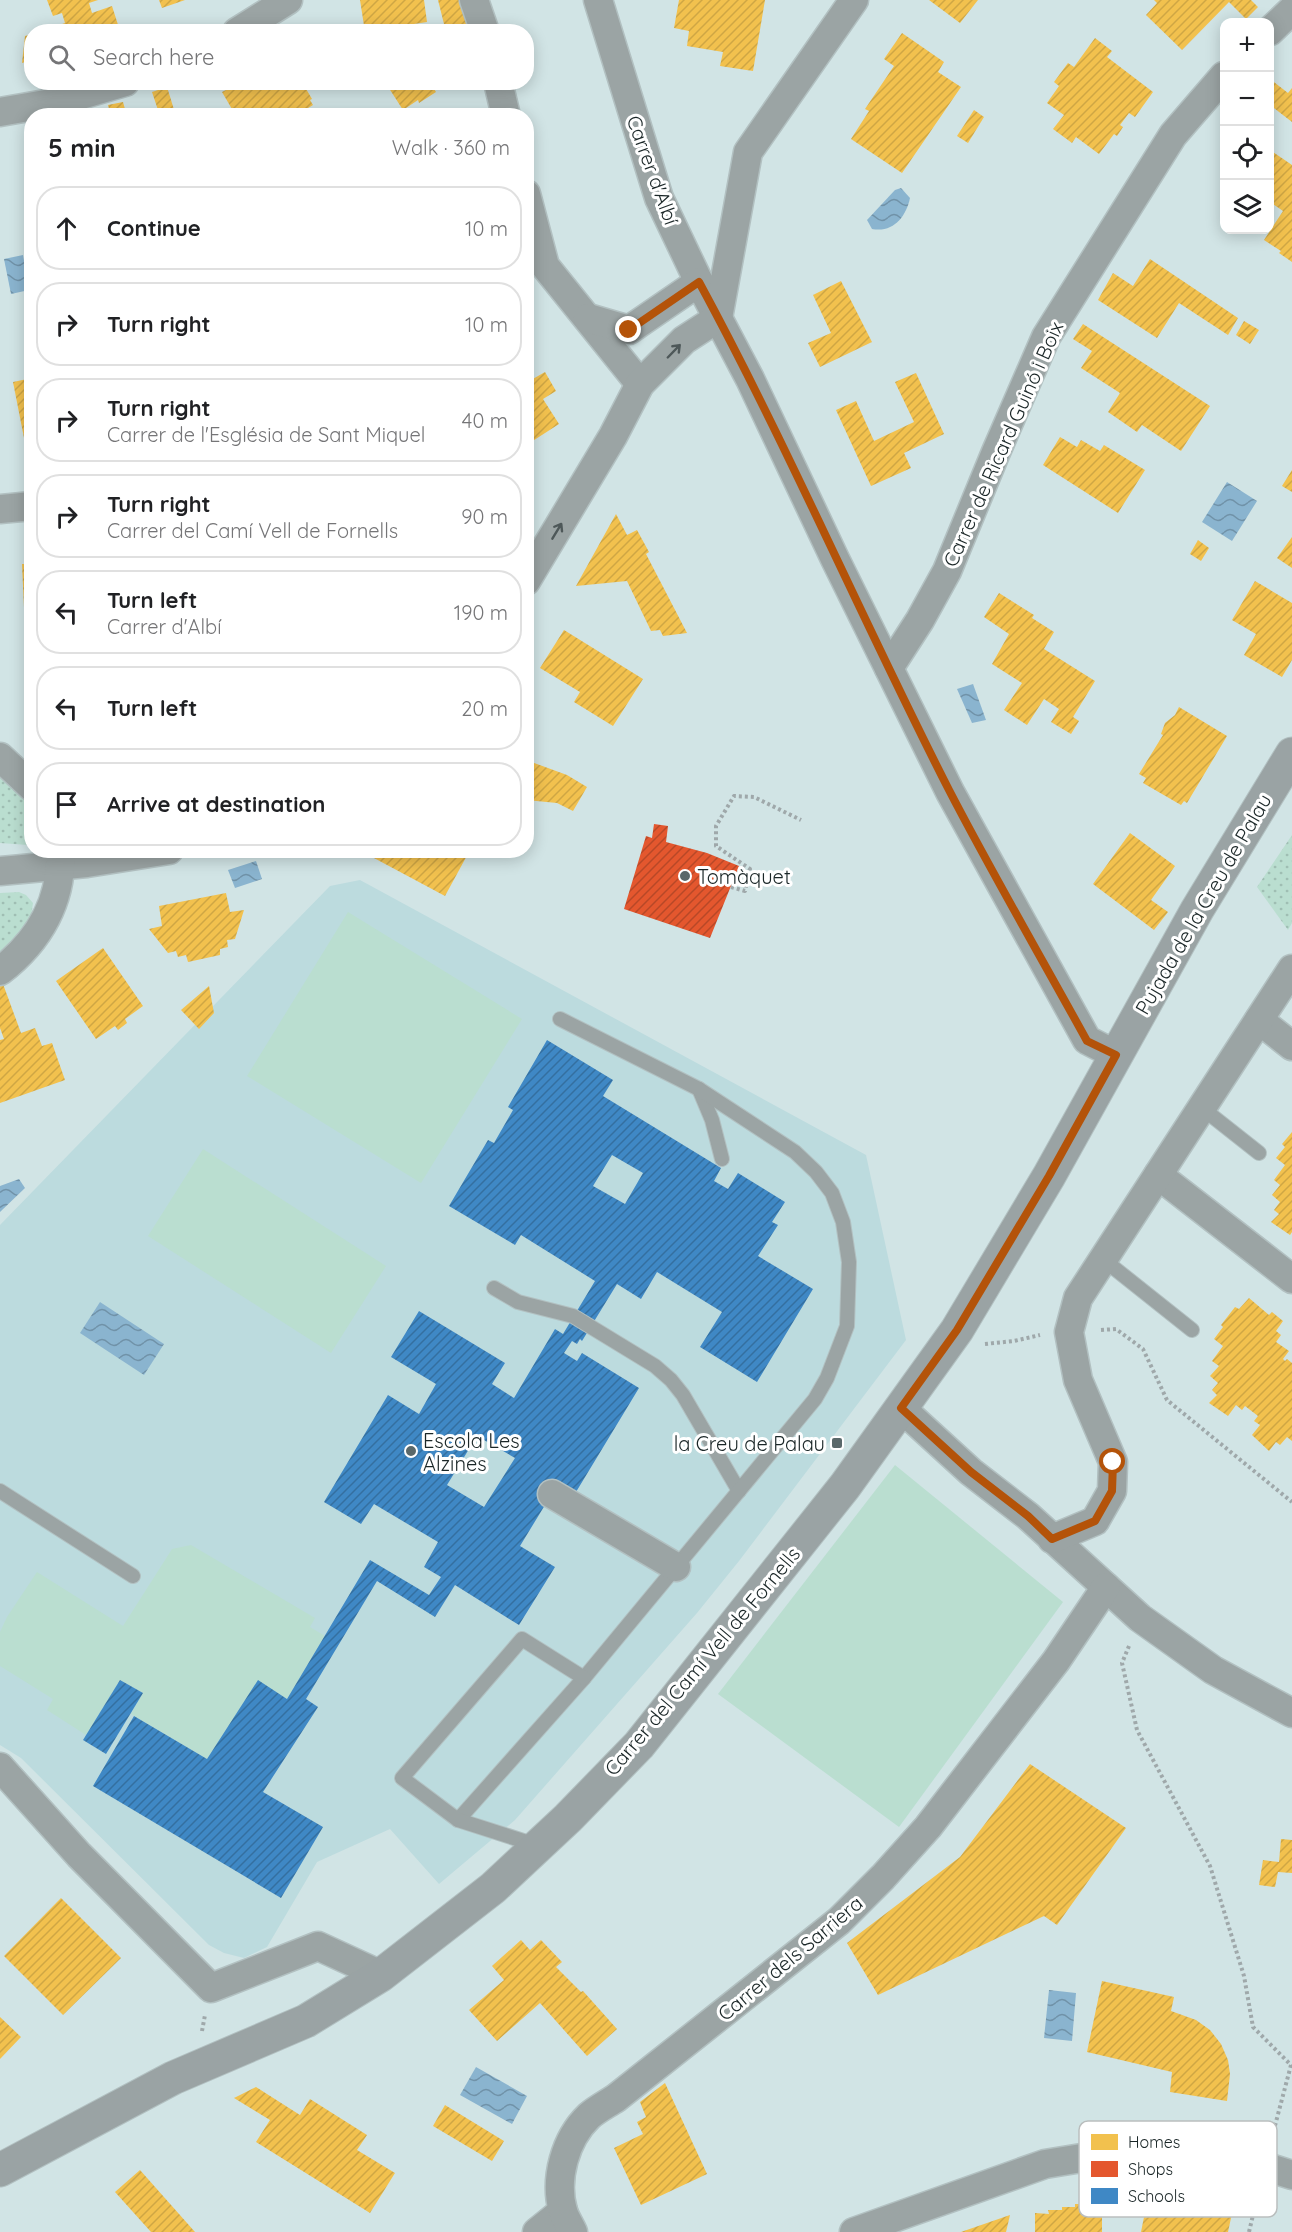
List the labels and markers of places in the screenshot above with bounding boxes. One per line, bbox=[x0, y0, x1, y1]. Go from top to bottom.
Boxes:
place label: Tomàquet bbox=[697, 864, 791, 889]
marker: Tomàquet bbox=[678, 869, 692, 883]
place label: Escola Les Alzines bbox=[423, 1428, 520, 1476]
place label: la Creu de Palau bbox=[674, 1431, 825, 1456]
marker: la Creu de Palau bbox=[830, 1436, 844, 1450]
marker: Escola Les Alzines bbox=[404, 1444, 418, 1458]

